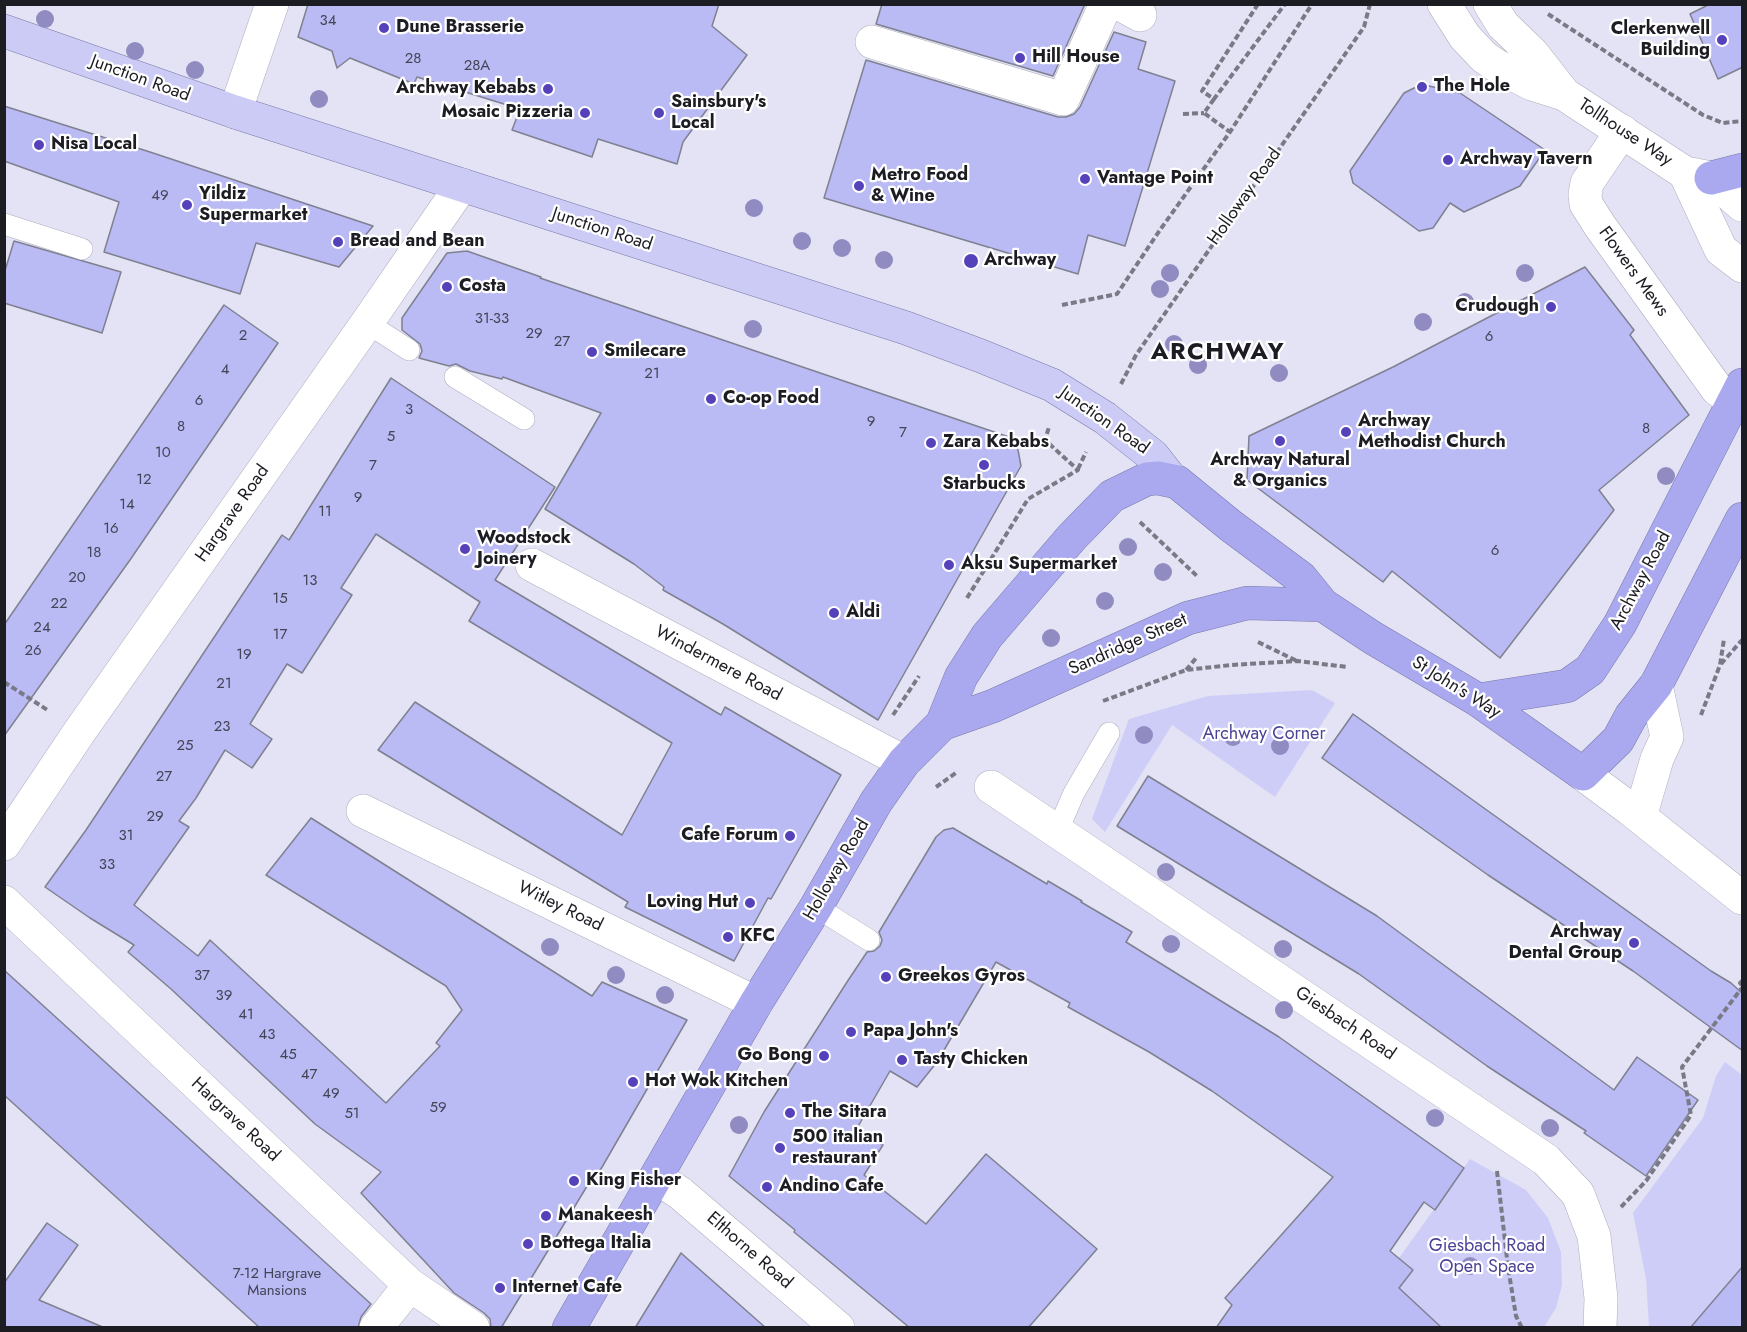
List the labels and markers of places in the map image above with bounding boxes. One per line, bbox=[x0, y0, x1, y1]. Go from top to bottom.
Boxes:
place label: Dune Brasserie bbox=[396, 17, 524, 39]
place label: Clerkenwell Building bbox=[1611, 19, 1710, 62]
marker: Dune Brasserie bbox=[377, 21, 391, 35]
marker: Clerkenwell Building bbox=[1715, 33, 1729, 47]
place label: Hill House bbox=[1032, 47, 1120, 69]
marker: Hill House bbox=[1013, 51, 1027, 65]
place label: The Hole bbox=[1434, 76, 1510, 98]
place label: Archway Kebabs bbox=[396, 78, 536, 100]
marker: The Hole bbox=[1415, 80, 1429, 94]
marker: Archway Kebabs bbox=[541, 82, 555, 96]
place label: Sainsbury's Local bbox=[671, 92, 766, 134]
place label: Mosaic Pizzeria bbox=[442, 102, 573, 124]
marker: Mosaic Pizzeria bbox=[578, 106, 592, 120]
marker: Sainsbury's Local bbox=[652, 106, 666, 120]
place label: Nisa Local bbox=[51, 134, 137, 156]
marker: Nisa Local bbox=[32, 138, 46, 152]
place label: Archway Tavern bbox=[1460, 149, 1593, 171]
marker: Archway Tavern bbox=[1441, 153, 1455, 167]
place label: Metro Food & Wine bbox=[871, 165, 968, 207]
place label: Vantage Point bbox=[1097, 168, 1213, 190]
marker: Vantage Point bbox=[1078, 172, 1092, 186]
marker: Metro Food & Wine bbox=[852, 179, 866, 193]
place label: Yildiz Supermarket bbox=[199, 184, 307, 226]
marker: Yildiz Supermarket bbox=[180, 198, 194, 212]
place label: Bread and Bean bbox=[350, 231, 484, 253]
marker: Bread and Bean bbox=[331, 235, 345, 249]
place label: Archway bbox=[984, 250, 1056, 272]
marker: Archway bbox=[962, 252, 980, 270]
place label: Costa bbox=[459, 276, 506, 298]
marker: Costa bbox=[440, 280, 454, 294]
place label: Crudough bbox=[1455, 296, 1539, 318]
marker: Crudough bbox=[1544, 300, 1558, 314]
place label: Smilecare bbox=[604, 341, 686, 363]
marker: Smilecare bbox=[585, 345, 599, 359]
place label: Co-op Food bbox=[723, 388, 819, 410]
marker: Co-op Food bbox=[704, 392, 718, 406]
place label: Archway Methodist Church bbox=[1358, 411, 1506, 454]
marker: Archway Methodist Church bbox=[1339, 425, 1353, 439]
place label: Zara Kebabs bbox=[943, 432, 1049, 454]
marker: Archway Natural & Organics bbox=[1273, 434, 1287, 448]
marker: Zara Kebabs bbox=[924, 436, 938, 450]
place label: Archway Natural & Organics bbox=[1210, 450, 1350, 492]
marker: Starbucks bbox=[977, 458, 991, 472]
place label: Starbucks bbox=[942, 474, 1026, 496]
place label: Woodstock Joinery bbox=[477, 528, 571, 570]
marker: Woodstock Joinery bbox=[458, 542, 472, 556]
place label: Aksu Supermarket bbox=[961, 554, 1117, 576]
marker: Aksu Supermarket bbox=[942, 558, 956, 572]
place label: Aldi bbox=[846, 602, 880, 624]
marker: Aldi bbox=[827, 606, 841, 620]
place label: Cafe Forum bbox=[681, 825, 778, 847]
marker: Cafe Forum bbox=[783, 829, 797, 843]
place label: Loving Hut bbox=[647, 892, 738, 914]
marker: Loving Hut bbox=[743, 896, 757, 910]
place label: Archway Dental Group bbox=[1509, 922, 1622, 964]
place label: KFC bbox=[740, 926, 775, 948]
marker: KFC bbox=[721, 930, 735, 944]
marker: Archway Dental Group bbox=[1627, 936, 1641, 950]
place label: Greekos Gyros bbox=[898, 966, 1025, 988]
marker: Greekos Gyros bbox=[879, 970, 893, 984]
place label: Papa John's bbox=[863, 1021, 958, 1043]
marker: Papa John's bbox=[844, 1025, 858, 1039]
place label: Go Bong bbox=[737, 1045, 812, 1067]
marker: Go Bong bbox=[817, 1049, 831, 1063]
place label: Tasty Chicken bbox=[914, 1049, 1028, 1071]
marker: Tasty Chicken bbox=[895, 1053, 909, 1067]
place label: Hot Wok Kitchen bbox=[645, 1071, 788, 1093]
marker: Hot Wok Kitchen bbox=[626, 1075, 640, 1089]
place label: The Sitara bbox=[802, 1102, 887, 1124]
marker: The Sitara bbox=[783, 1106, 797, 1120]
place label: 500 italian restaurant bbox=[792, 1127, 883, 1170]
marker: 500 italian restaurant bbox=[773, 1141, 787, 1155]
place label: King Fisher bbox=[586, 1170, 681, 1192]
marker: King Fisher bbox=[567, 1174, 581, 1188]
place label: Andino Cafe bbox=[779, 1176, 884, 1198]
marker: Andino Cafe bbox=[760, 1180, 774, 1194]
place label: Manakeesh bbox=[558, 1205, 653, 1227]
marker: Manakeesh bbox=[539, 1209, 553, 1223]
place label: Bottega Italia bbox=[540, 1233, 651, 1255]
marker: Bottega Italia bbox=[521, 1237, 535, 1251]
place label: Internet Cafe bbox=[512, 1277, 622, 1299]
marker: Internet Cafe bbox=[493, 1281, 507, 1295]

